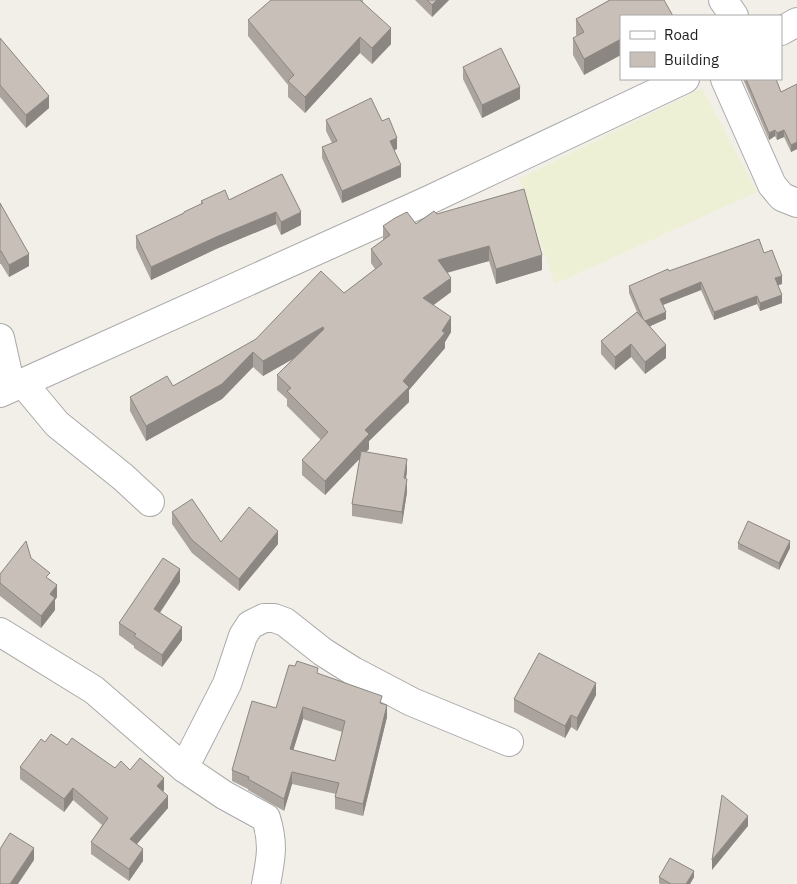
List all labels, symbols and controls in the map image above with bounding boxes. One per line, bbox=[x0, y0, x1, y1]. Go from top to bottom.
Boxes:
legend bbox=[620, 15, 782, 80]
text: Road bbox=[664, 25, 699, 44]
text: Building bbox=[664, 50, 719, 69]

